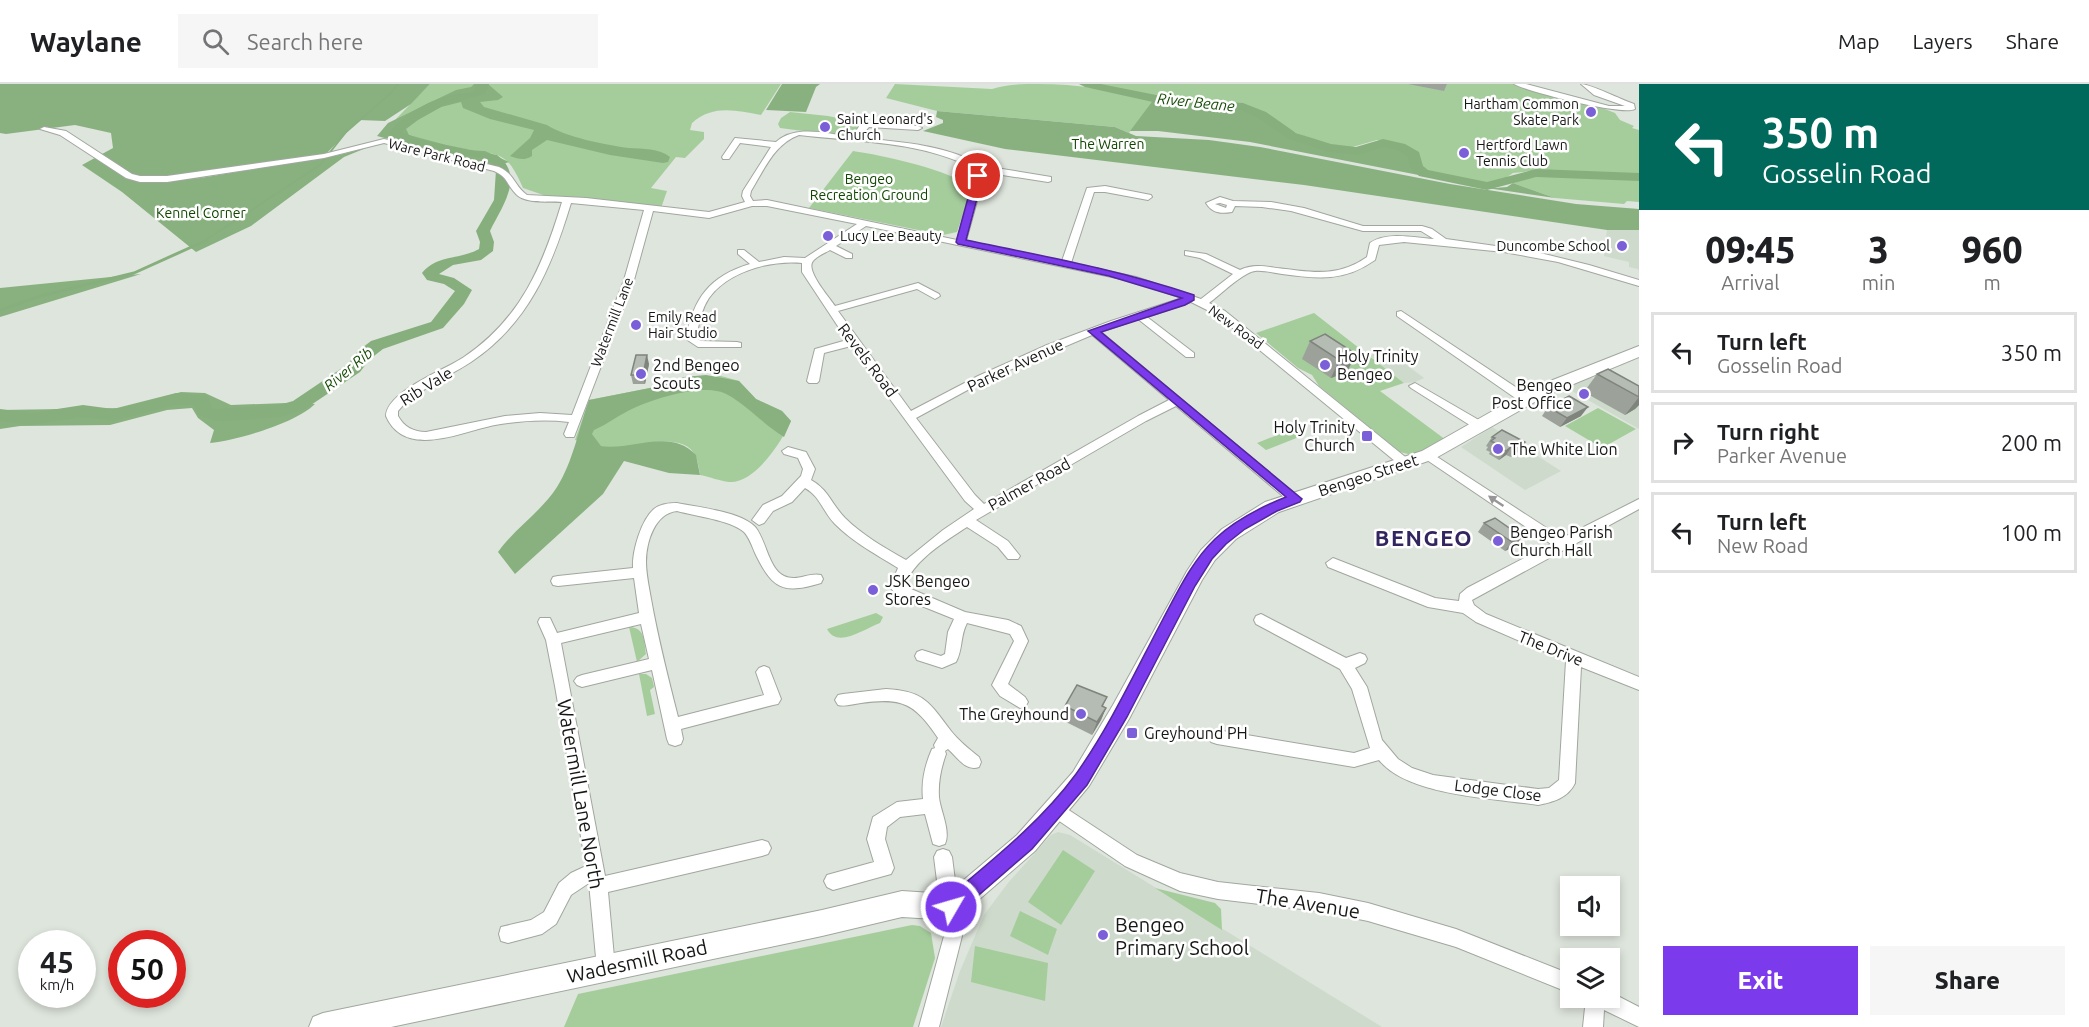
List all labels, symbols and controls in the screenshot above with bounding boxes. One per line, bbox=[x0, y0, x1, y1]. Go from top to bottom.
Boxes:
search box bbox=[178, 14, 598, 68]
icon: search bbox=[199, 25, 232, 58]
text: Waylane bbox=[30, 26, 142, 57]
text: Search here bbox=[247, 29, 363, 54]
text: Map bbox=[1838, 29, 1879, 53]
text: Layers bbox=[1912, 29, 1973, 53]
text: Share bbox=[2006, 29, 2059, 53]
water label: River Beane bbox=[1157, 89, 1236, 115]
place label: Hartham Common Skate Park bbox=[1464, 96, 1579, 128]
marker: Hartham Common Skate Park bbox=[1584, 105, 1598, 119]
icon: left bbox=[1663, 108, 1741, 186]
text: 350 m bbox=[1762, 109, 1879, 156]
place label: Saint Leonard's Church bbox=[837, 111, 933, 143]
marker: Saint Leonard's Church bbox=[818, 120, 832, 134]
street label: Ware Park Road bbox=[387, 135, 487, 175]
park label: The Warren bbox=[1072, 136, 1144, 152]
place label: Hertford Lawn Tennis Club bbox=[1476, 137, 1568, 169]
marker: Hertford Lawn Tennis Club bbox=[1457, 146, 1471, 160]
pin bbox=[952, 150, 1003, 201]
text: Gosselin Road bbox=[1762, 158, 1932, 188]
icon: arrive bbox=[961, 159, 994, 192]
park label: Bengeo Recreation Ground bbox=[810, 171, 928, 203]
park label: Kennel Corner bbox=[156, 205, 247, 221]
place label: Lucy Lee Beauty bbox=[840, 228, 942, 244]
marker: Lucy Lee Beauty bbox=[821, 229, 835, 243]
text: 09:45 bbox=[1705, 229, 1795, 270]
text: 3 bbox=[1868, 229, 1889, 270]
text: 960 bbox=[1962, 229, 2023, 270]
place label: Duncombe School bbox=[1496, 238, 1610, 254]
marker: Duncombe School bbox=[1615, 239, 1629, 253]
text: Arrival bbox=[1721, 271, 1780, 294]
text: min bbox=[1862, 271, 1895, 294]
text: m bbox=[1984, 271, 2001, 294]
street label: Watermill Lane bbox=[588, 275, 636, 369]
street label: New Road bbox=[1205, 302, 1267, 352]
place label: Emily Read Hair Studio bbox=[648, 309, 717, 341]
marker: Emily Read Hair Studio bbox=[629, 318, 643, 332]
street label: Revels Road bbox=[835, 320, 901, 400]
text: Turn left bbox=[1717, 329, 1807, 354]
street label: Parker Avenue bbox=[964, 335, 1066, 395]
icon: left bbox=[1666, 336, 1699, 369]
text: 350 m bbox=[2001, 340, 2062, 365]
water label: River Rib bbox=[320, 344, 376, 394]
place label: Holy Trinity Bengeo bbox=[1337, 347, 1419, 383]
text: Gosselin Road bbox=[1717, 354, 1843, 377]
place label: 2nd Bengeo Scouts bbox=[653, 356, 740, 392]
marker: Holy Trinity Bengeo bbox=[1318, 358, 1332, 372]
street label: Rib Vale bbox=[397, 363, 455, 409]
marker: 2nd Bengeo Scouts bbox=[634, 367, 648, 381]
place label: Bengeo Post Office bbox=[1492, 376, 1572, 412]
marker: Bengeo Post Office bbox=[1577, 387, 1591, 401]
place label: Holy Trinity Church bbox=[1274, 418, 1355, 454]
text: Turn right bbox=[1717, 419, 1819, 444]
icon: right bbox=[1666, 426, 1699, 459]
marker: Holy Trinity Church bbox=[1360, 429, 1374, 443]
text: 200 m bbox=[2001, 430, 2062, 455]
place label: The White Lion bbox=[1510, 440, 1618, 458]
marker: The White Lion bbox=[1491, 442, 1505, 456]
text: Parker Avenue bbox=[1717, 444, 1847, 467]
street label: Bengeo Street bbox=[1316, 450, 1421, 500]
street label: Palmer Road bbox=[985, 454, 1073, 514]
one-way arrow bbox=[1488, 495, 1504, 507]
text: Turn left bbox=[1717, 509, 1807, 534]
icon: left bbox=[1666, 516, 1699, 549]
text: 100 m bbox=[2001, 520, 2062, 545]
place label: Bengeo Parish Church Hall bbox=[1510, 523, 1613, 559]
district label: BENGEO bbox=[1375, 525, 1473, 550]
marker: Bengeo Parish Church Hall bbox=[1491, 534, 1505, 548]
text: New Road bbox=[1717, 534, 1809, 557]
place label: JSK Bengeo Stores bbox=[885, 572, 970, 608]
marker: JSK Bengeo Stores bbox=[866, 583, 880, 597]
street label: The Drive bbox=[1516, 627, 1586, 669]
street label: Watermill Lane North bbox=[553, 697, 609, 891]
place label: The Greyhound bbox=[959, 705, 1069, 723]
marker: The Greyhound bbox=[1074, 707, 1088, 721]
place label: Greyhound PH bbox=[1144, 724, 1248, 742]
marker: Greyhound PH bbox=[1125, 726, 1139, 740]
street label: Lodge Close bbox=[1453, 776, 1543, 804]
position arrow bbox=[919, 875, 983, 939]
map controls bbox=[1560, 876, 1620, 1008]
button: sound bbox=[1560, 876, 1620, 936]
street label: The Avenue bbox=[1254, 883, 1362, 923]
place label: Bengeo Primary School bbox=[1115, 913, 1249, 959]
marker: Bengeo Primary School bbox=[1096, 928, 1110, 942]
speed limit sign: 50 bbox=[108, 930, 186, 1008]
street label: Wadesmill Road bbox=[565, 935, 709, 987]
text: 45 bbox=[40, 945, 74, 979]
button: Exit bbox=[1663, 946, 1858, 1015]
button: Share bbox=[1870, 946, 2065, 1015]
button: layers bbox=[1560, 948, 1620, 1008]
text: km/h bbox=[40, 976, 74, 993]

